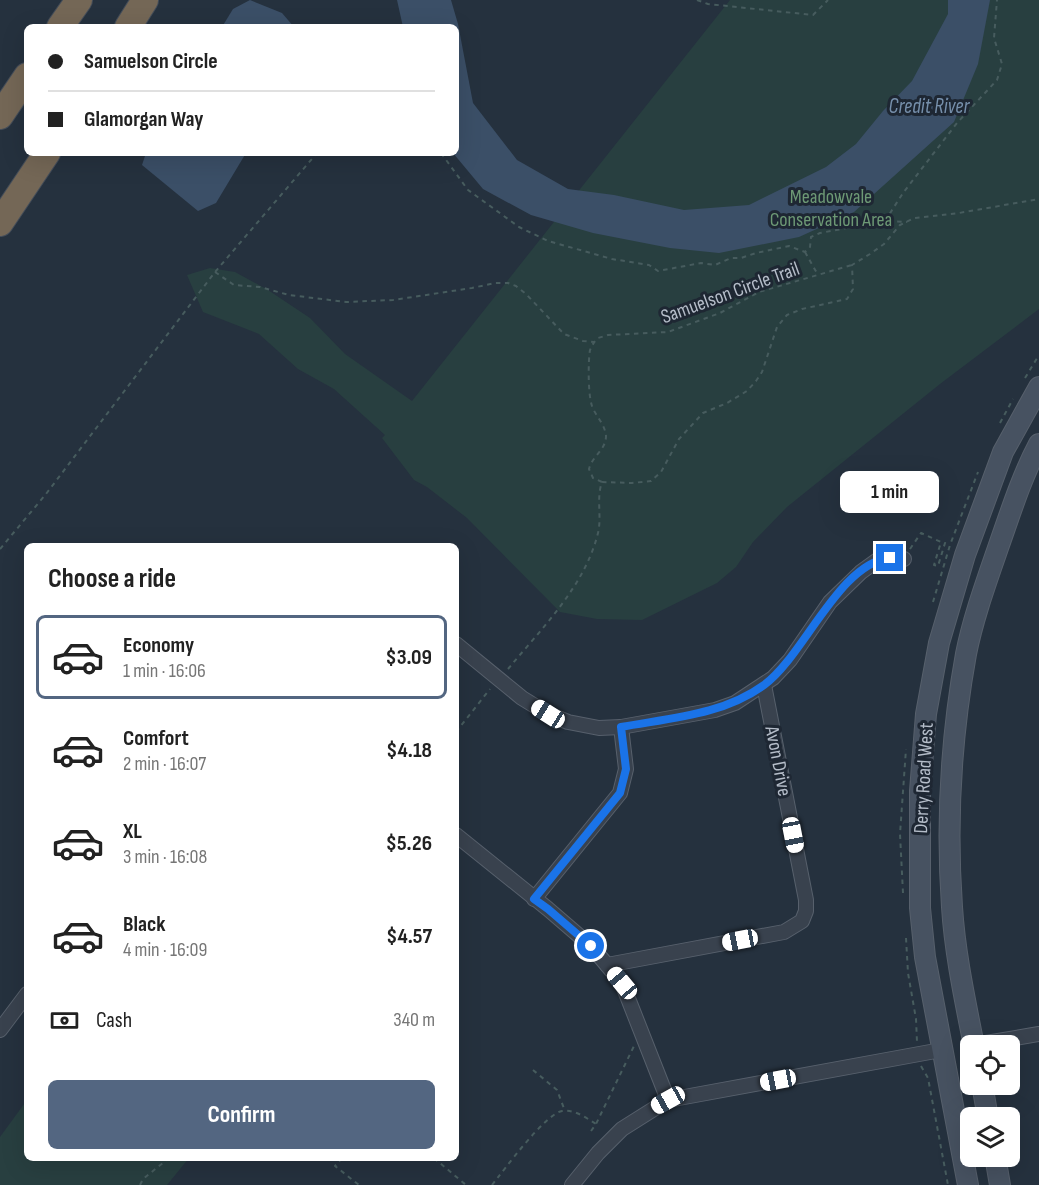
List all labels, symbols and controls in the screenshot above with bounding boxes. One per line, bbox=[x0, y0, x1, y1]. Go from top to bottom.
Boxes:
text: Samuelson Circle bbox=[84, 48, 218, 75]
water label: Credit River bbox=[889, 94, 971, 119]
text: Glamorgan Way bbox=[84, 106, 203, 133]
park label: Meadowvale Conservation Area bbox=[770, 185, 892, 232]
street label: Samuelson Circle Trail bbox=[658, 257, 803, 329]
callout: 1 min bbox=[840, 471, 940, 513]
text: 1 min bbox=[871, 480, 908, 504]
route end bbox=[876, 544, 903, 571]
text: Choose a ride bbox=[48, 563, 176, 595]
icon: car bbox=[51, 630, 105, 684]
text: Economy bbox=[123, 632, 194, 659]
text: $3.09 bbox=[385, 644, 432, 671]
text: 1 min · 16:06 bbox=[123, 659, 206, 683]
car bbox=[528, 697, 568, 731]
street label: Derry Road West bbox=[909, 722, 939, 834]
icon: car bbox=[51, 723, 105, 777]
street label: Avon Drive bbox=[759, 723, 797, 798]
text: Comfort bbox=[123, 725, 189, 752]
text: $4.18 bbox=[386, 737, 432, 764]
text: 2 min · 16:07 bbox=[123, 752, 206, 776]
icon: car bbox=[51, 816, 105, 870]
car bbox=[781, 816, 805, 854]
text: XL bbox=[123, 818, 142, 845]
text: $5.26 bbox=[386, 830, 432, 857]
text: 3 min · 16:08 bbox=[123, 845, 207, 869]
icon: car bbox=[51, 909, 105, 963]
text: Black bbox=[123, 911, 165, 938]
text: $4.57 bbox=[386, 923, 432, 950]
car bbox=[721, 928, 759, 952]
route start bbox=[577, 932, 604, 959]
text: 4 min · 16:09 bbox=[123, 938, 207, 962]
car bbox=[604, 963, 640, 1003]
icon: cash bbox=[48, 1004, 81, 1037]
text: Cash bbox=[96, 1007, 132, 1034]
text: 340 m bbox=[393, 1008, 435, 1032]
map controls bbox=[960, 1035, 1020, 1167]
button: locate bbox=[960, 1035, 1020, 1095]
car bbox=[759, 1068, 797, 1092]
button: Confirm bbox=[48, 1080, 435, 1149]
car bbox=[648, 1083, 688, 1117]
button: layers bbox=[960, 1107, 1020, 1167]

